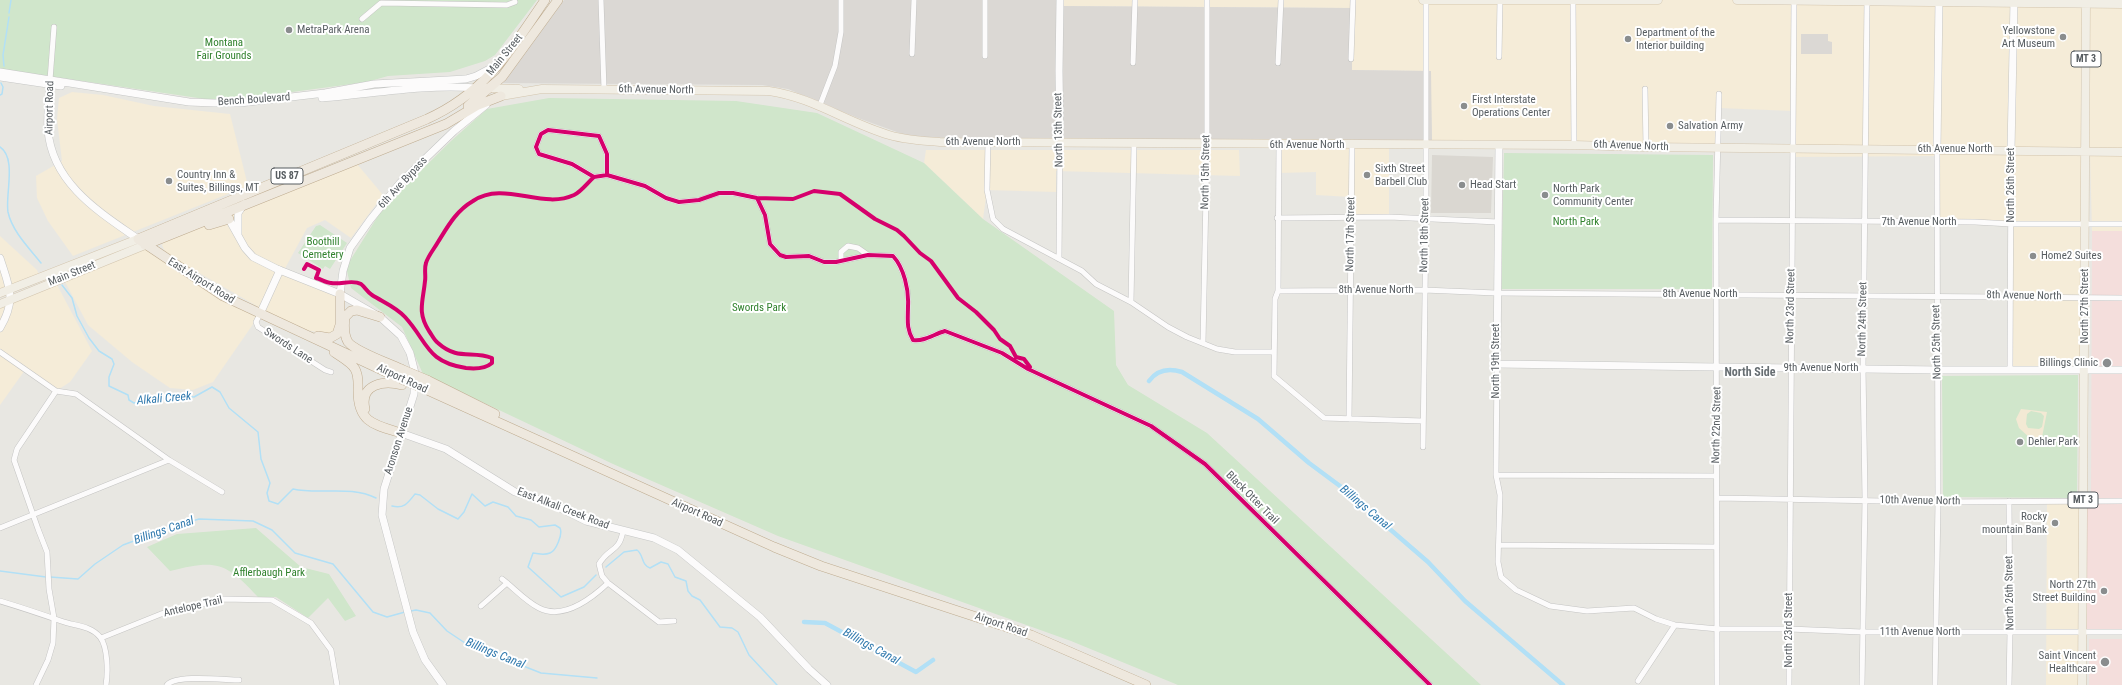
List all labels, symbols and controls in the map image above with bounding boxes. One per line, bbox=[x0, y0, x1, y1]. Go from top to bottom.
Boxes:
place label: MetraPark Arena bbox=[297, 23, 370, 37]
place label: Yellowstone Art Museum bbox=[2002, 24, 2055, 50]
marker: MetraPark Arena bbox=[284, 25, 294, 35]
place label: Department of the Interior building bbox=[1636, 26, 1715, 52]
street label: Main Street bbox=[484, 32, 526, 78]
marker: Yellowstone Art Museum bbox=[2058, 32, 2068, 42]
marker: Department of the Interior building bbox=[1623, 34, 1633, 44]
park label: Montana Fair Grounds bbox=[196, 36, 252, 62]
road number: MT 3 bbox=[2071, 51, 2101, 67]
street label: Airport Road bbox=[43, 81, 57, 135]
street label: 6th Avenue North bbox=[618, 83, 694, 97]
street label: Bench Boulevard bbox=[217, 91, 291, 109]
street label: North 13th Street bbox=[1052, 93, 1066, 167]
place label: First Interstate Operations Center bbox=[1472, 93, 1550, 119]
marker: First Interstate Operations Center bbox=[1459, 101, 1469, 111]
place label: Salvation Army bbox=[1678, 119, 1743, 133]
marker: Salvation Army bbox=[1665, 121, 1675, 131]
street label: 6th Avenue North bbox=[945, 135, 1021, 149]
street label: North 15th Street bbox=[1199, 135, 1213, 209]
street label: 6th Avenue North bbox=[1269, 138, 1345, 152]
street label: 6th Avenue North bbox=[1593, 138, 1669, 154]
street label: 6th Avenue North bbox=[1917, 142, 1993, 156]
street label: North 26th Street bbox=[2004, 148, 2018, 222]
street label: 6th Ave Bypass bbox=[376, 154, 430, 212]
place label: Sixth Street Barbell Club bbox=[1375, 162, 1427, 188]
place label: Country Inn & Suites, Billings, MT bbox=[177, 168, 259, 194]
road number: US 87 bbox=[271, 168, 303, 184]
marker: Sixth Street Barbell Club bbox=[1362, 170, 1372, 180]
marker: Country Inn & Suites, Billings, MT bbox=[164, 176, 174, 186]
place label: Head Start bbox=[1470, 178, 1516, 192]
marker: Head Start bbox=[1457, 180, 1467, 190]
place label: North Park Community Center bbox=[1553, 182, 1633, 208]
marker: North Park Community Center bbox=[1540, 190, 1550, 200]
street label: North 17th Street bbox=[1344, 197, 1358, 271]
street label: North 18th Street bbox=[1418, 198, 1432, 272]
park label: North Park bbox=[1553, 215, 1599, 229]
street label: 7th Avenue North bbox=[1881, 215, 1957, 229]
park label: Boothill Cemetery bbox=[302, 235, 344, 261]
place label: Home2 Suites bbox=[2041, 249, 2102, 263]
marker: Home2 Suites bbox=[2028, 251, 2038, 261]
street label: East Airport Road bbox=[165, 255, 237, 307]
street label: Main Street bbox=[46, 259, 98, 289]
street label: North 23rd Street bbox=[1784, 268, 1798, 344]
street label: North 27th Street bbox=[2078, 269, 2092, 343]
street label: North 24th Street bbox=[1856, 282, 1870, 356]
street label: 8th Avenue North bbox=[1338, 283, 1414, 297]
street label: 8th Avenue North bbox=[1662, 287, 1738, 301]
street label: 8th Avenue North bbox=[1986, 289, 2062, 303]
park label: Swords Park bbox=[732, 301, 786, 315]
street label: North 25th Street bbox=[1930, 305, 1944, 379]
street label: North 19th Street bbox=[1489, 324, 1503, 398]
street label: Swords Lane bbox=[261, 325, 315, 367]
place label: Billings Clinic bbox=[2039, 356, 2098, 370]
marker: Billings Clinic bbox=[2101, 357, 2113, 369]
street label: Airport Road bbox=[374, 361, 430, 397]
street label: 9th Avenue North bbox=[1783, 361, 1859, 375]
district label: North Side bbox=[1724, 366, 1776, 380]
street label: North 22nd Street bbox=[1710, 386, 1724, 464]
water label: Alkali Creek bbox=[136, 389, 192, 409]
street label: Aronson Avenue bbox=[382, 405, 416, 477]
place label: Dehler Park bbox=[2028, 435, 2078, 449]
marker: Dehler Park bbox=[2015, 437, 2025, 447]
street label: Black Otter Trail bbox=[1223, 469, 1281, 527]
water label: Billings Canal bbox=[1336, 482, 1394, 534]
street label: East Alkali Creek Road bbox=[515, 485, 611, 533]
road number: MT 3 bbox=[2068, 492, 2098, 508]
street label: 10th Avenue North bbox=[1880, 494, 1960, 508]
street label: Airport Road bbox=[669, 496, 725, 530]
place label: Rocky mountain Bank bbox=[1982, 510, 2047, 536]
water label: Billings Canal bbox=[132, 514, 196, 548]
marker: Rocky mountain Bank bbox=[2050, 518, 2060, 528]
street label: North 26th Street bbox=[2003, 556, 2017, 630]
park label: Afflerbaugh Park bbox=[233, 566, 305, 580]
place label: North 27th Street Building bbox=[2033, 578, 2096, 604]
marker: North 27th Street Building bbox=[2099, 586, 2109, 596]
street label: North 23rd Street bbox=[1782, 593, 1796, 667]
street label: Antelope Trail bbox=[162, 594, 224, 620]
street label: Airport Road bbox=[973, 610, 1029, 640]
street label: 11th Avenue North bbox=[1880, 625, 1960, 639]
water label: Billings Canal bbox=[840, 626, 902, 668]
water label: Billings Canal bbox=[463, 636, 527, 672]
place label: Saint Vincent Healthcare bbox=[2039, 649, 2096, 675]
marker: Saint Vincent Healthcare bbox=[2099, 656, 2111, 668]

